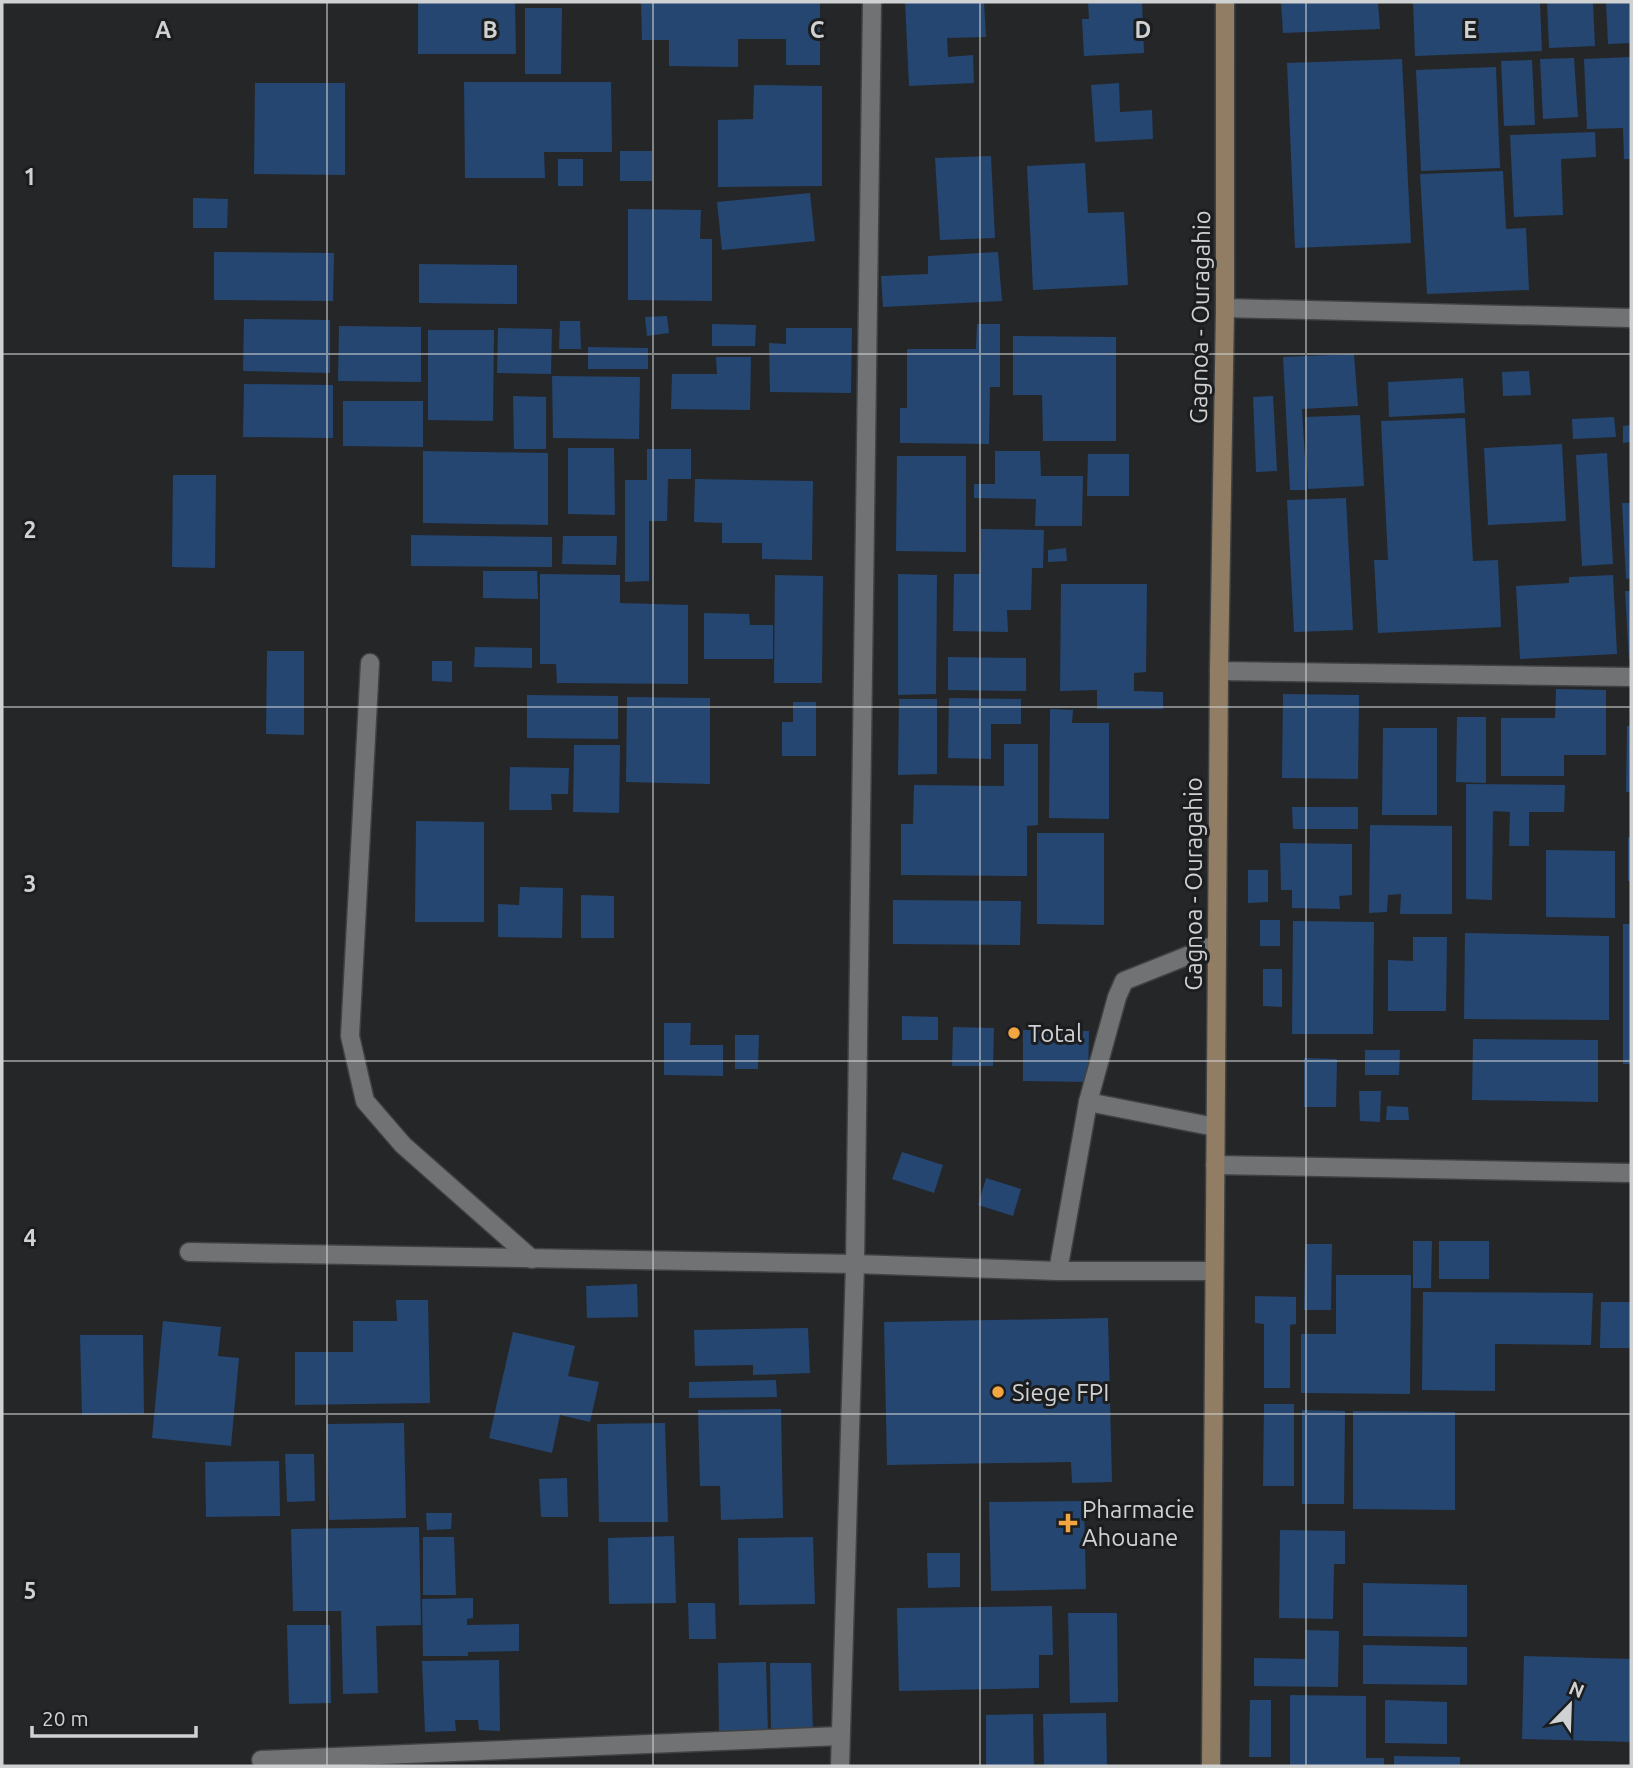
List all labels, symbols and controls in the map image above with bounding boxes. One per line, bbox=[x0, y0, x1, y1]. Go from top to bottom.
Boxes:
text: A bbox=[155, 17, 171, 42]
text: B bbox=[482, 17, 498, 42]
text: C bbox=[810, 17, 825, 42]
text: D bbox=[1135, 17, 1151, 42]
text: E bbox=[1463, 17, 1477, 42]
text: 1 bbox=[24, 164, 36, 189]
street label: Gagnoa - Ouragahio bbox=[1185, 210, 1215, 424]
text: 2 bbox=[24, 517, 36, 542]
street label: Gagnoa - Ouragahio bbox=[1180, 777, 1207, 991]
text: 3 bbox=[24, 871, 36, 896]
place label: Total bbox=[1028, 1020, 1082, 1047]
marker: Total bbox=[1006, 1025, 1022, 1041]
text: 4 bbox=[24, 1225, 37, 1250]
place label: Siege FPI bbox=[1012, 1379, 1109, 1406]
marker: Siege FPI bbox=[990, 1384, 1006, 1400]
place label: Pharmacie Ahouane bbox=[1082, 1496, 1195, 1551]
marker: Pharmacie Ahouane bbox=[1060, 1515, 1076, 1531]
text: 5 bbox=[24, 1578, 36, 1603]
north arrow bbox=[1535, 1670, 1605, 1740]
text: N bbox=[1566, 1676, 1587, 1702]
scale bar bbox=[32, 1694, 196, 1738]
text: 20 m bbox=[42, 1706, 89, 1730]

